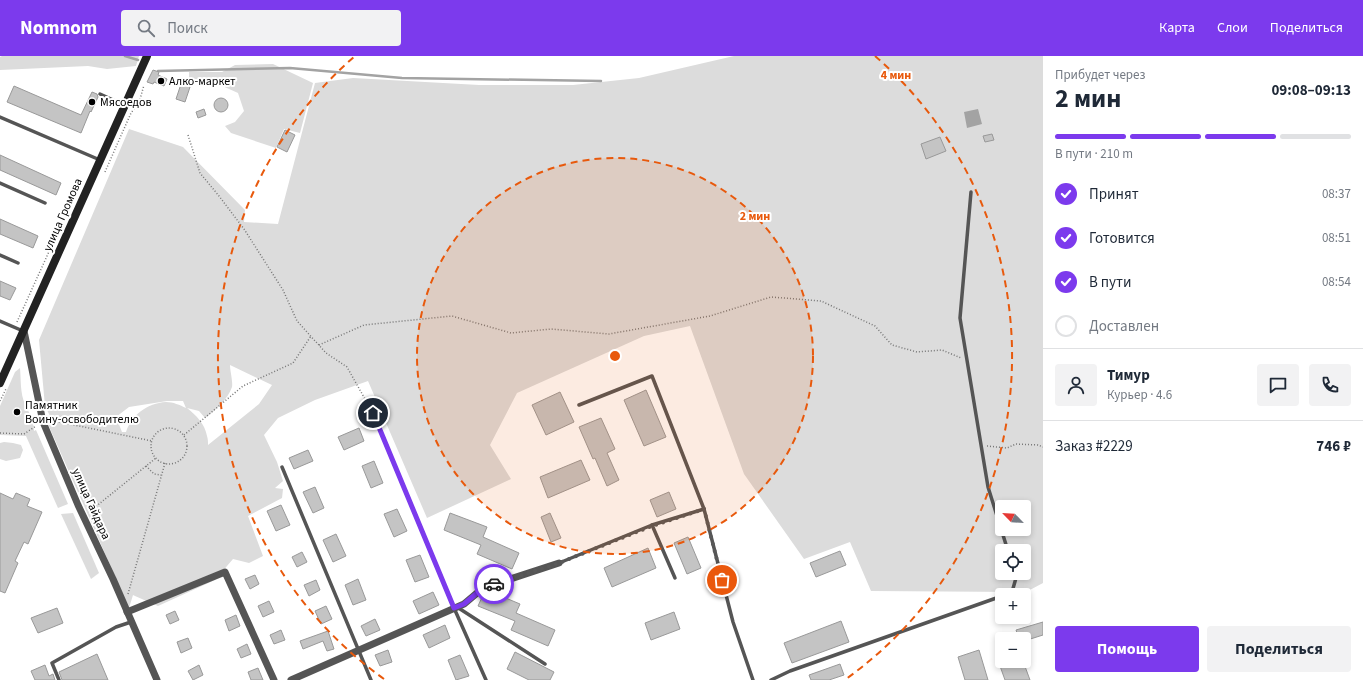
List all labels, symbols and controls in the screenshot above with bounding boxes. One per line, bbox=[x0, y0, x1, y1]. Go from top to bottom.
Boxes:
search box bbox=[121, 10, 401, 46]
text: Nomnom bbox=[20, 15, 97, 42]
icon: search bbox=[135, 17, 157, 39]
text: Поиск bbox=[167, 18, 208, 39]
text: Карта bbox=[1159, 18, 1195, 38]
text: Слои bbox=[1217, 18, 1248, 38]
text: Поделиться bbox=[1270, 18, 1343, 38]
text: Прибудет через bbox=[1055, 66, 1145, 84]
text: 4 мин bbox=[881, 67, 911, 84]
place label: Алко-маркет bbox=[169, 73, 236, 90]
marker: Алко-маркет bbox=[156, 76, 166, 86]
text: 2 мин bbox=[1055, 80, 1121, 117]
text: 09:08–09:13 bbox=[1271, 80, 1351, 101]
place label: Мясоедов bbox=[100, 94, 152, 111]
marker: Мясоедов bbox=[87, 97, 97, 107]
text: В пути · 210 m bbox=[1055, 145, 1133, 163]
street label: улица Громова bbox=[39, 176, 87, 254]
icon: check bbox=[1055, 183, 1077, 205]
text: Принят bbox=[1089, 184, 1139, 205]
text: 08:37 bbox=[1322, 185, 1351, 203]
text: 2 мин bbox=[740, 208, 770, 225]
icon: check bbox=[1055, 227, 1077, 249]
text: Готовится bbox=[1089, 228, 1155, 249]
text: 08:51 bbox=[1322, 229, 1351, 247]
icon: check bbox=[1055, 271, 1077, 293]
text: В пути bbox=[1089, 272, 1132, 293]
text: 08:54 bbox=[1322, 273, 1351, 291]
text: Доставлен bbox=[1089, 316, 1159, 337]
centre of rings bbox=[608, 349, 622, 363]
button: person bbox=[1055, 364, 1097, 406]
button: chat bbox=[1257, 364, 1299, 406]
button: phone bbox=[1309, 364, 1351, 406]
text: Тимур bbox=[1107, 365, 1150, 386]
text: Курьер · 4.6 bbox=[1107, 386, 1172, 404]
pin bbox=[356, 396, 390, 430]
place label: Памятник Воину-освободителю bbox=[25, 397, 139, 428]
icon: home bbox=[362, 402, 384, 424]
marker: Памятник Воину-освободителю bbox=[12, 407, 22, 417]
text: Заказ #2229 bbox=[1055, 436, 1133, 457]
text: 746 ₽ bbox=[1316, 436, 1351, 457]
street label: улица Гайдара bbox=[68, 466, 114, 542]
north arrow bbox=[995, 500, 1031, 536]
map controls bbox=[995, 500, 1031, 668]
button: locate bbox=[995, 544, 1031, 580]
pin bbox=[705, 563, 739, 597]
courier bbox=[474, 564, 514, 604]
icon: bag bbox=[711, 569, 733, 591]
icon: car bbox=[483, 573, 505, 595]
button: + bbox=[995, 588, 1031, 624]
button: Помощь bbox=[1055, 626, 1199, 672]
button: Поделиться bbox=[1207, 626, 1351, 672]
button: − bbox=[995, 632, 1031, 668]

